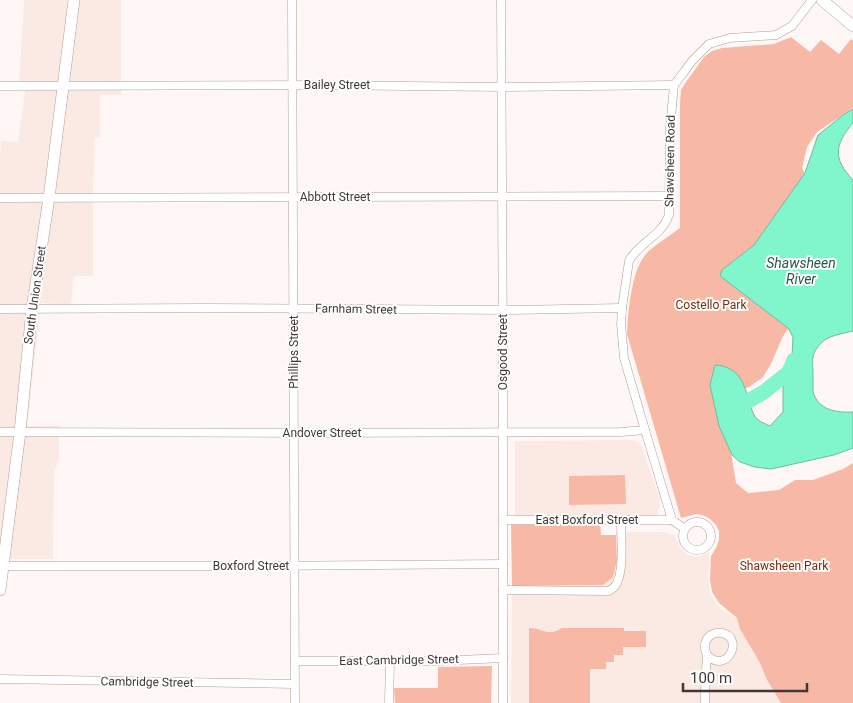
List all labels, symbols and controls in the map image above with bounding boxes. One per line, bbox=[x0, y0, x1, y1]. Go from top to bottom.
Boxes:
street label: Bailey Street bbox=[304, 78, 370, 92]
street label: Shawsheen Road bbox=[662, 115, 678, 207]
street label: Abbott Street bbox=[300, 190, 370, 204]
street label: South Union Street bbox=[21, 245, 49, 345]
water label: Shawsheen River bbox=[766, 255, 836, 287]
park label: Costello Park bbox=[676, 298, 747, 312]
street label: Farnham Street bbox=[315, 301, 397, 317]
street label: Osgood Street bbox=[496, 314, 510, 390]
street label: Phillips Street bbox=[287, 315, 301, 389]
street label: Andover Street bbox=[283, 426, 361, 440]
street label: East Boxford Street bbox=[536, 513, 639, 527]
street label: Boxford Street bbox=[213, 559, 289, 573]
park label: Shawsheen Park bbox=[740, 559, 829, 573]
street label: East Cambridge Street bbox=[339, 652, 459, 668]
scale bar bbox=[683, 660, 807, 692]
text: 100 m bbox=[690, 669, 732, 687]
street label: Cambridge Street bbox=[100, 674, 194, 690]

